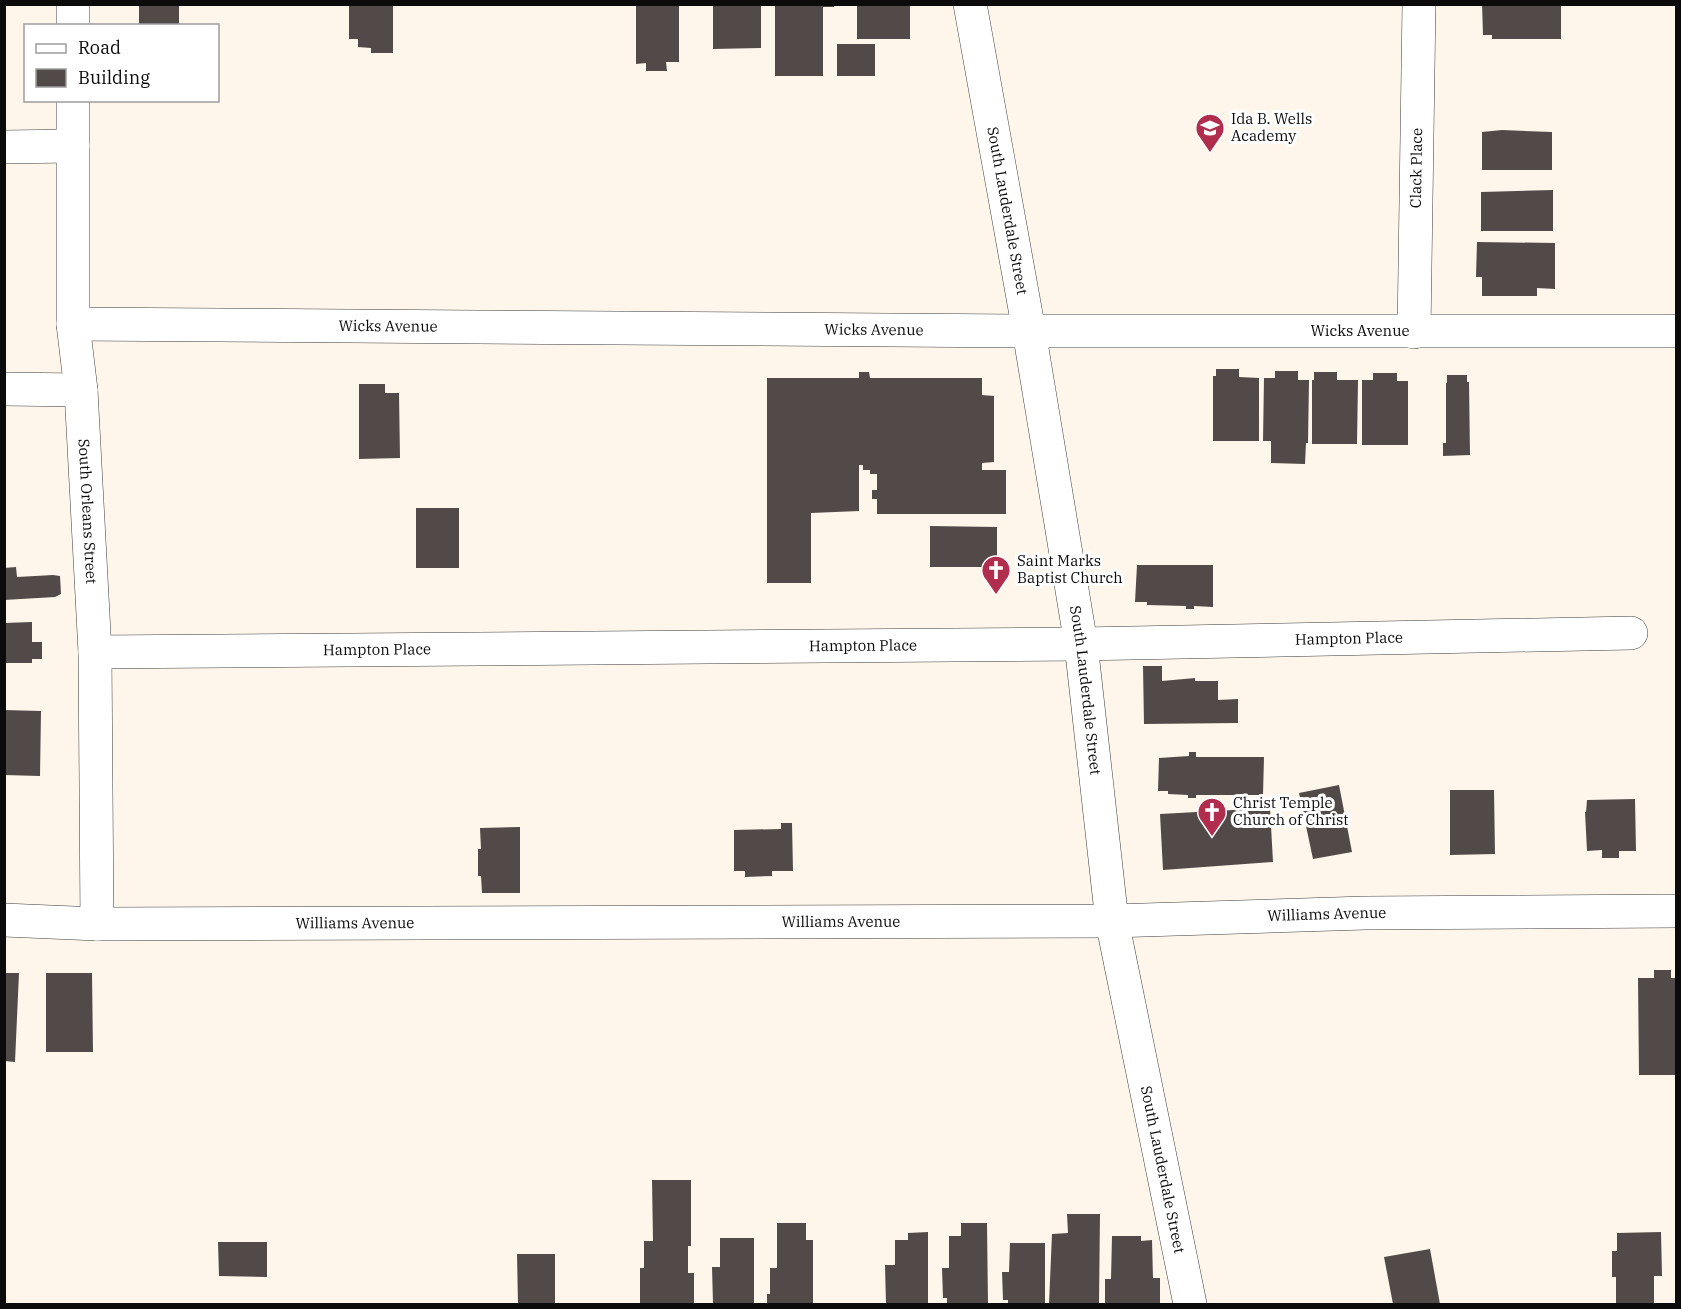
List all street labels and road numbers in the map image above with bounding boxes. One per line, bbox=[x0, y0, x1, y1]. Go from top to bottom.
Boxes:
street label: South Lauderdale Street bbox=[983, 125, 1032, 296]
street label: Clack Place bbox=[1406, 128, 1426, 208]
street label: Wicks Avenue bbox=[338, 316, 438, 336]
street label: Wicks Avenue bbox=[824, 320, 924, 339]
street label: Wicks Avenue bbox=[1310, 321, 1410, 340]
street label: South Orleans Street bbox=[75, 438, 101, 585]
street label: South Lauderdale Street bbox=[1066, 604, 1106, 776]
street label: Hampton Place bbox=[1295, 628, 1403, 649]
street label: Hampton Place bbox=[809, 635, 917, 655]
street label: Hampton Place bbox=[323, 639, 431, 659]
street label: Williams Avenue bbox=[1267, 903, 1386, 925]
street label: Williams Avenue bbox=[781, 912, 900, 931]
street label: Williams Avenue bbox=[295, 913, 414, 932]
street label: South Lauderdale Street bbox=[1137, 1084, 1189, 1255]

